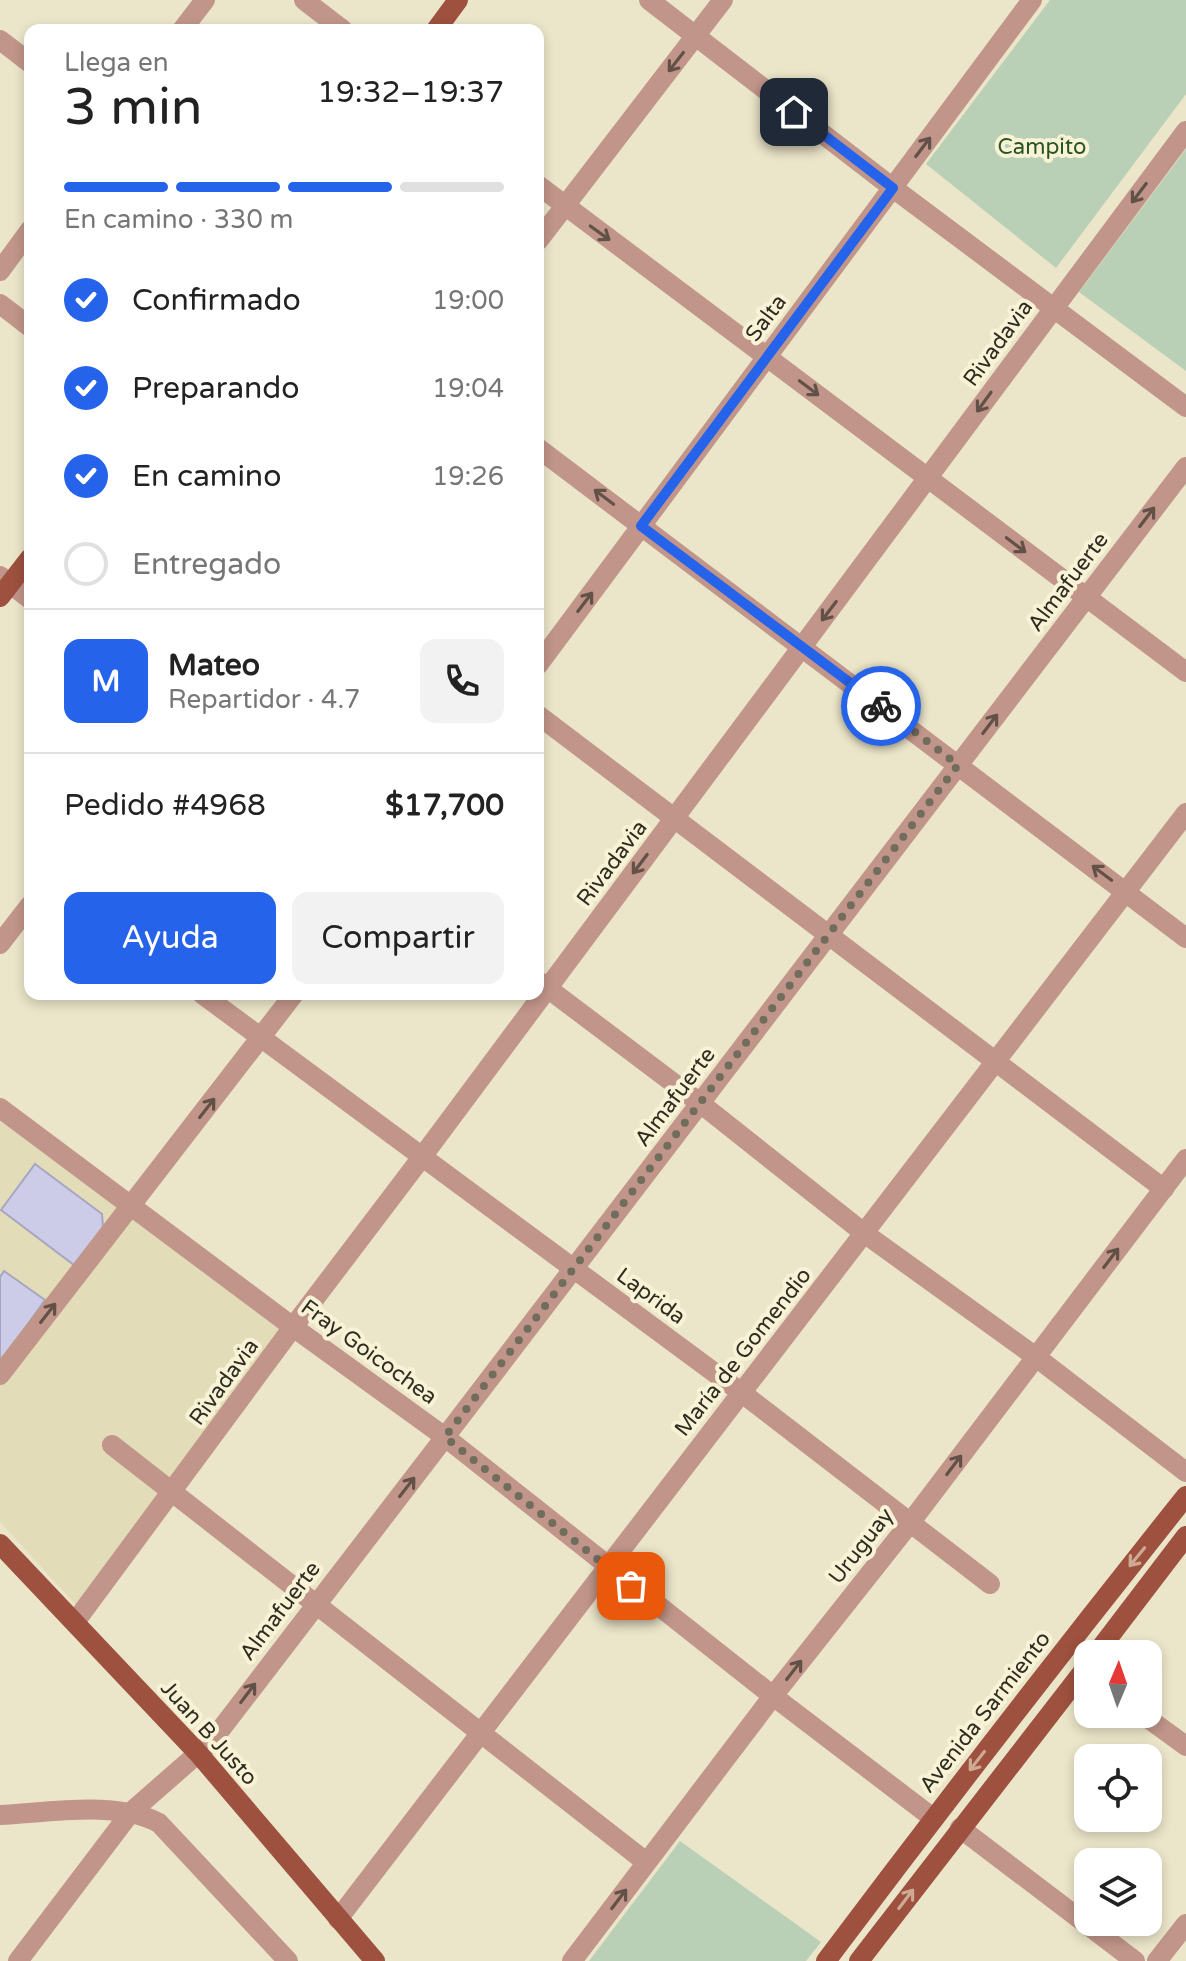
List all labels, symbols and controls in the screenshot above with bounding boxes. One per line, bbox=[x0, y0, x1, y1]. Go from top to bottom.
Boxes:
text: Llega en bbox=[64, 47, 169, 78]
one-way arrow bbox=[667, 51, 684, 72]
text: 19:32–19:37 bbox=[317, 74, 504, 111]
text: 3 min bbox=[64, 76, 203, 139]
pin bbox=[760, 78, 828, 146]
icon: home bbox=[772, 90, 816, 134]
park label: Campito bbox=[998, 134, 1086, 160]
one-way arrow bbox=[915, 136, 932, 158]
one-way arrow bbox=[1131, 182, 1148, 203]
text: En camino · 330 m bbox=[64, 204, 293, 235]
one-way arrow bbox=[589, 224, 610, 241]
icon: check bbox=[64, 278, 108, 322]
text: Confirmado bbox=[132, 282, 301, 319]
text: 19:00 bbox=[432, 285, 504, 316]
street label: Salta bbox=[740, 289, 792, 347]
street label: Rivadavia bbox=[958, 295, 1038, 391]
icon: check bbox=[64, 366, 108, 410]
text: Preparando bbox=[132, 370, 300, 407]
text: 19:04 bbox=[432, 373, 504, 404]
one-way arrow bbox=[797, 379, 819, 396]
one-way arrow bbox=[976, 391, 993, 412]
icon: check bbox=[64, 454, 108, 498]
text: En camino bbox=[132, 458, 281, 495]
text: 19:26 bbox=[432, 461, 504, 492]
one-way arrow bbox=[594, 489, 615, 506]
one-way arrow bbox=[1139, 507, 1156, 529]
street label: Almafuerte bbox=[1022, 527, 1114, 637]
one-way arrow bbox=[1005, 536, 1026, 553]
text: Entregado bbox=[132, 546, 281, 583]
one-way arrow bbox=[576, 592, 593, 614]
one-way arrow bbox=[821, 600, 838, 621]
button: phone bbox=[420, 639, 504, 723]
text: Mateo bbox=[168, 647, 260, 684]
text: M bbox=[92, 663, 120, 700]
courier bbox=[841, 666, 921, 746]
text: Repartidor · 4.7 bbox=[168, 684, 360, 715]
icon: bike bbox=[859, 684, 903, 728]
one-way arrow bbox=[981, 714, 998, 735]
text: Pedido #4968 bbox=[64, 787, 266, 824]
text: $17,700 bbox=[385, 787, 504, 824]
street label: Rivadavia bbox=[571, 815, 653, 911]
one-way arrow bbox=[632, 853, 649, 874]
one-way arrow bbox=[1092, 865, 1113, 882]
button: Ayuda bbox=[64, 892, 276, 984]
button: Compartir bbox=[292, 892, 504, 984]
street label: Almafuerte bbox=[629, 1042, 721, 1152]
one-way arrow bbox=[199, 1098, 216, 1119]
one-way arrow bbox=[1103, 1248, 1120, 1270]
street label: Laprida bbox=[611, 1262, 691, 1330]
street label: María de Gomendio bbox=[669, 1263, 817, 1441]
street label: Fray Goicochea bbox=[296, 1294, 442, 1410]
one-way arrow bbox=[39, 1303, 56, 1324]
street label: Rivadavia bbox=[184, 1334, 264, 1430]
one-way arrow bbox=[945, 1455, 962, 1476]
one-way arrow bbox=[398, 1477, 415, 1498]
street label: Uruguay bbox=[823, 1503, 899, 1589]
one-way arrow bbox=[1129, 1546, 1146, 1567]
pin bbox=[597, 1552, 665, 1620]
street label: Almafuerte bbox=[234, 1556, 326, 1666]
icon: bag bbox=[609, 1564, 653, 1608]
street label: Avenida Sarmiento bbox=[914, 1626, 1056, 1798]
north arrow bbox=[1074, 1640, 1162, 1728]
map controls bbox=[1074, 1640, 1162, 1936]
one-way arrow bbox=[785, 1660, 802, 1681]
street label: Juan B Justo bbox=[155, 1675, 263, 1791]
one-way arrow bbox=[239, 1683, 256, 1704]
button: locate bbox=[1074, 1744, 1162, 1832]
one-way arrow bbox=[968, 1750, 985, 1772]
button: layers bbox=[1074, 1848, 1162, 1936]
one-way arrow bbox=[610, 1889, 627, 1910]
one-way arrow bbox=[897, 1889, 914, 1910]

